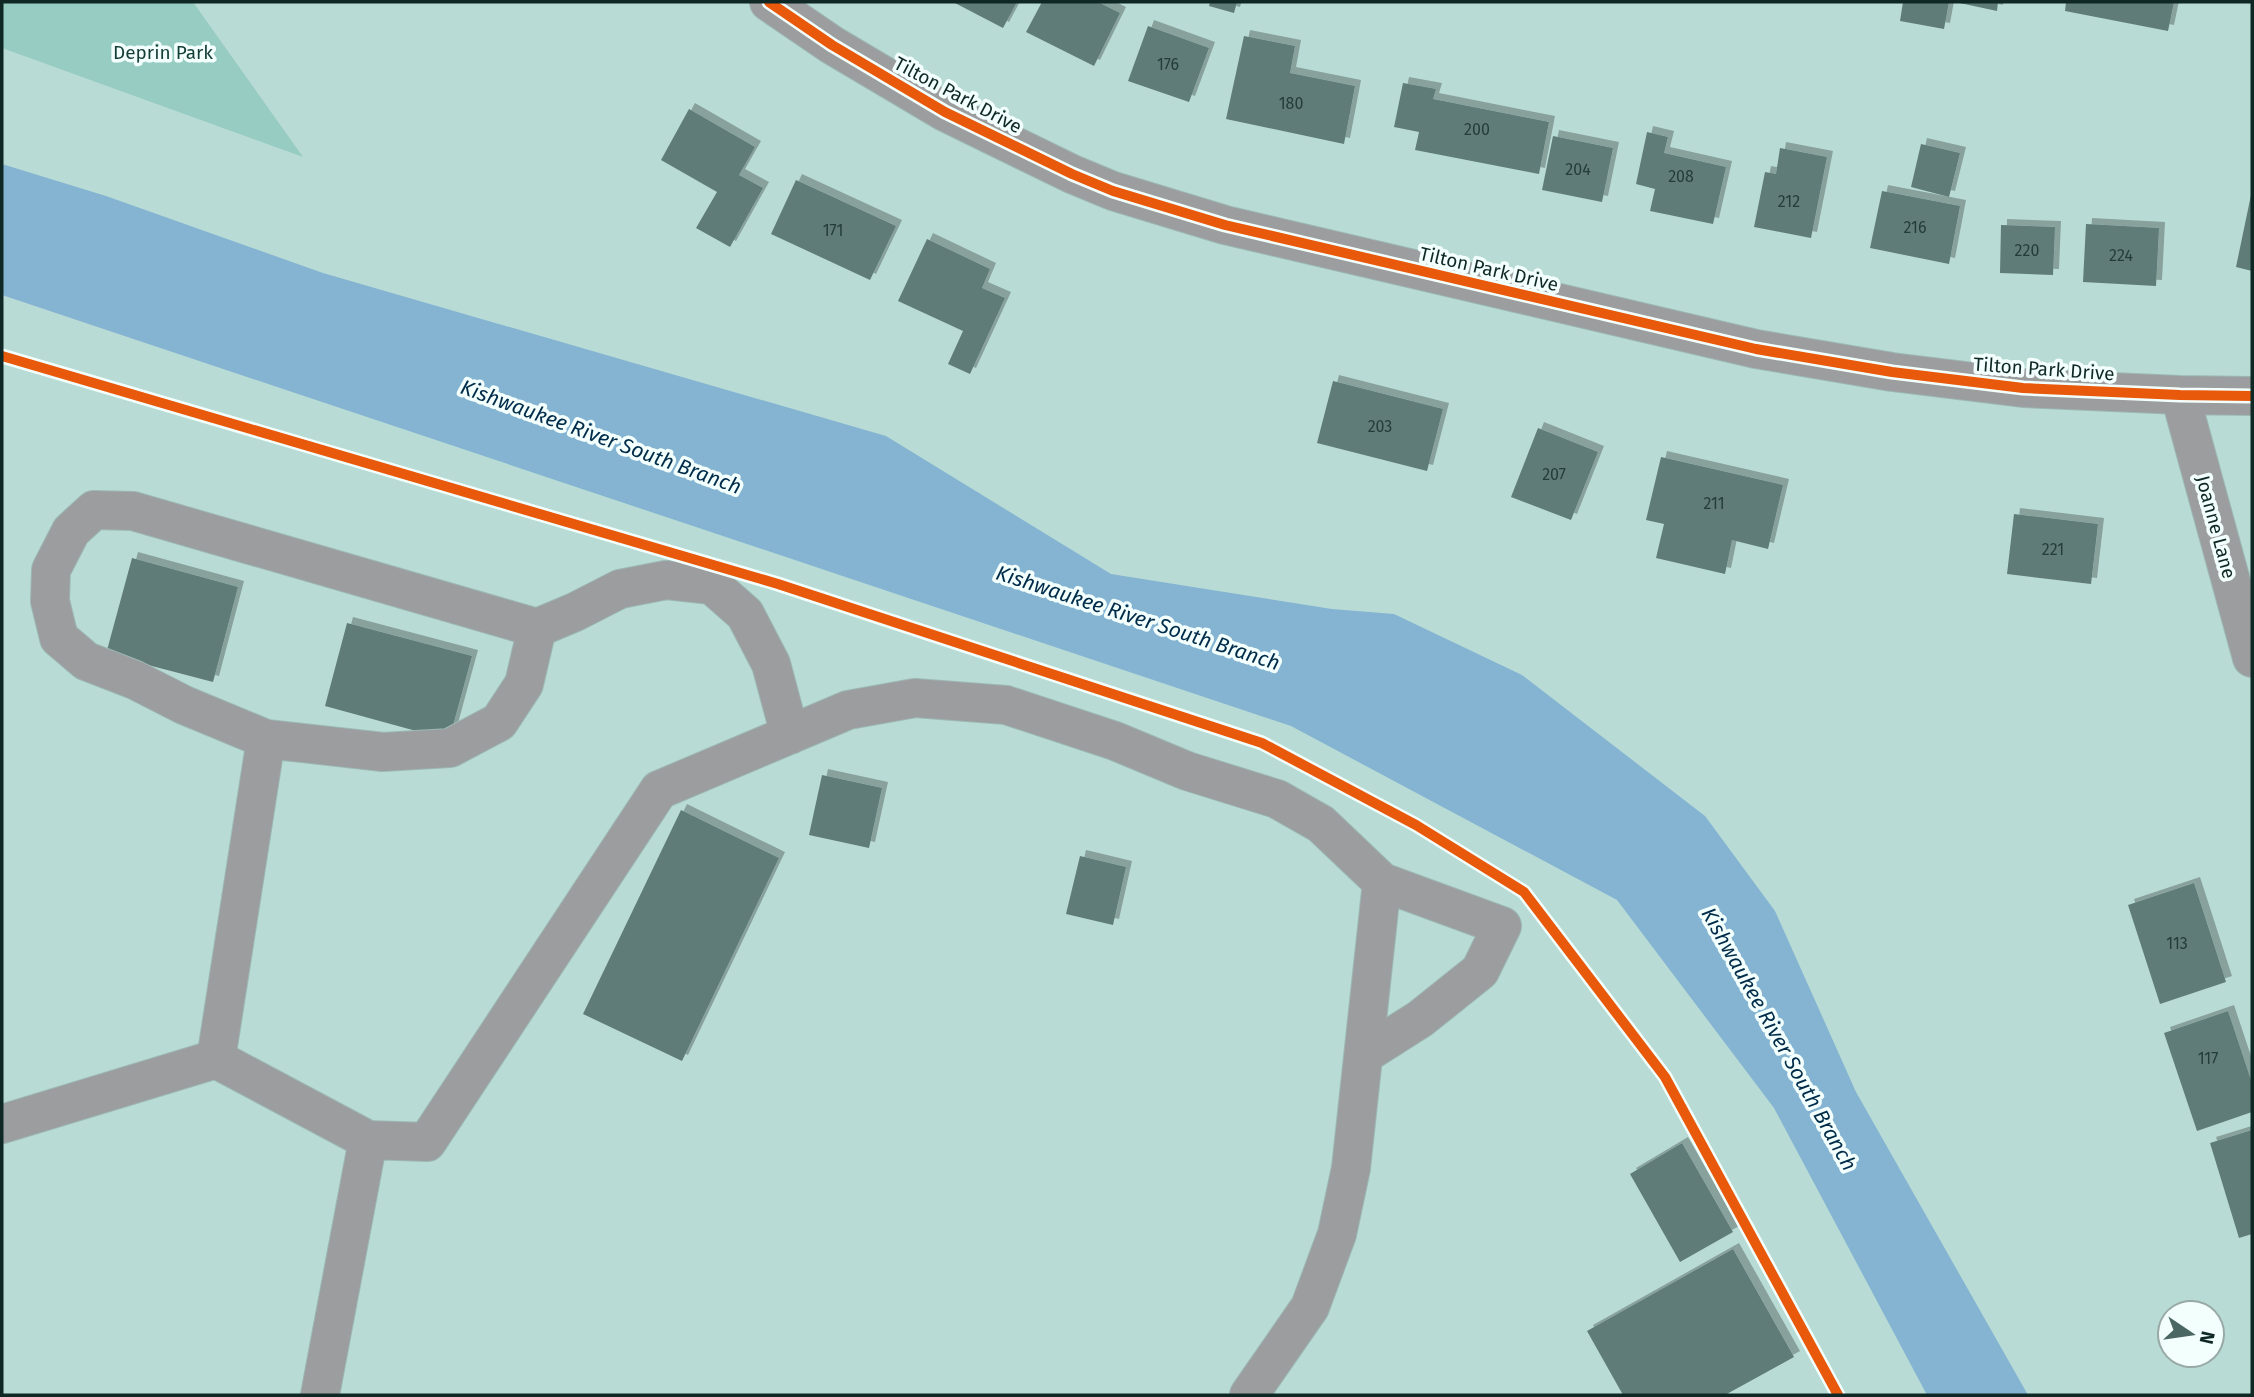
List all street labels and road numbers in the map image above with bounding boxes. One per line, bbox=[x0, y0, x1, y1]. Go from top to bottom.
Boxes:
street label: Tilton Park Drive bbox=[890, 52, 1026, 138]
street label: Tilton Park Drive bbox=[1417, 242, 1561, 296]
street label: Tilton Park Drive bbox=[1973, 353, 2115, 385]
street label: Joanne Lane bbox=[2191, 473, 2241, 581]

